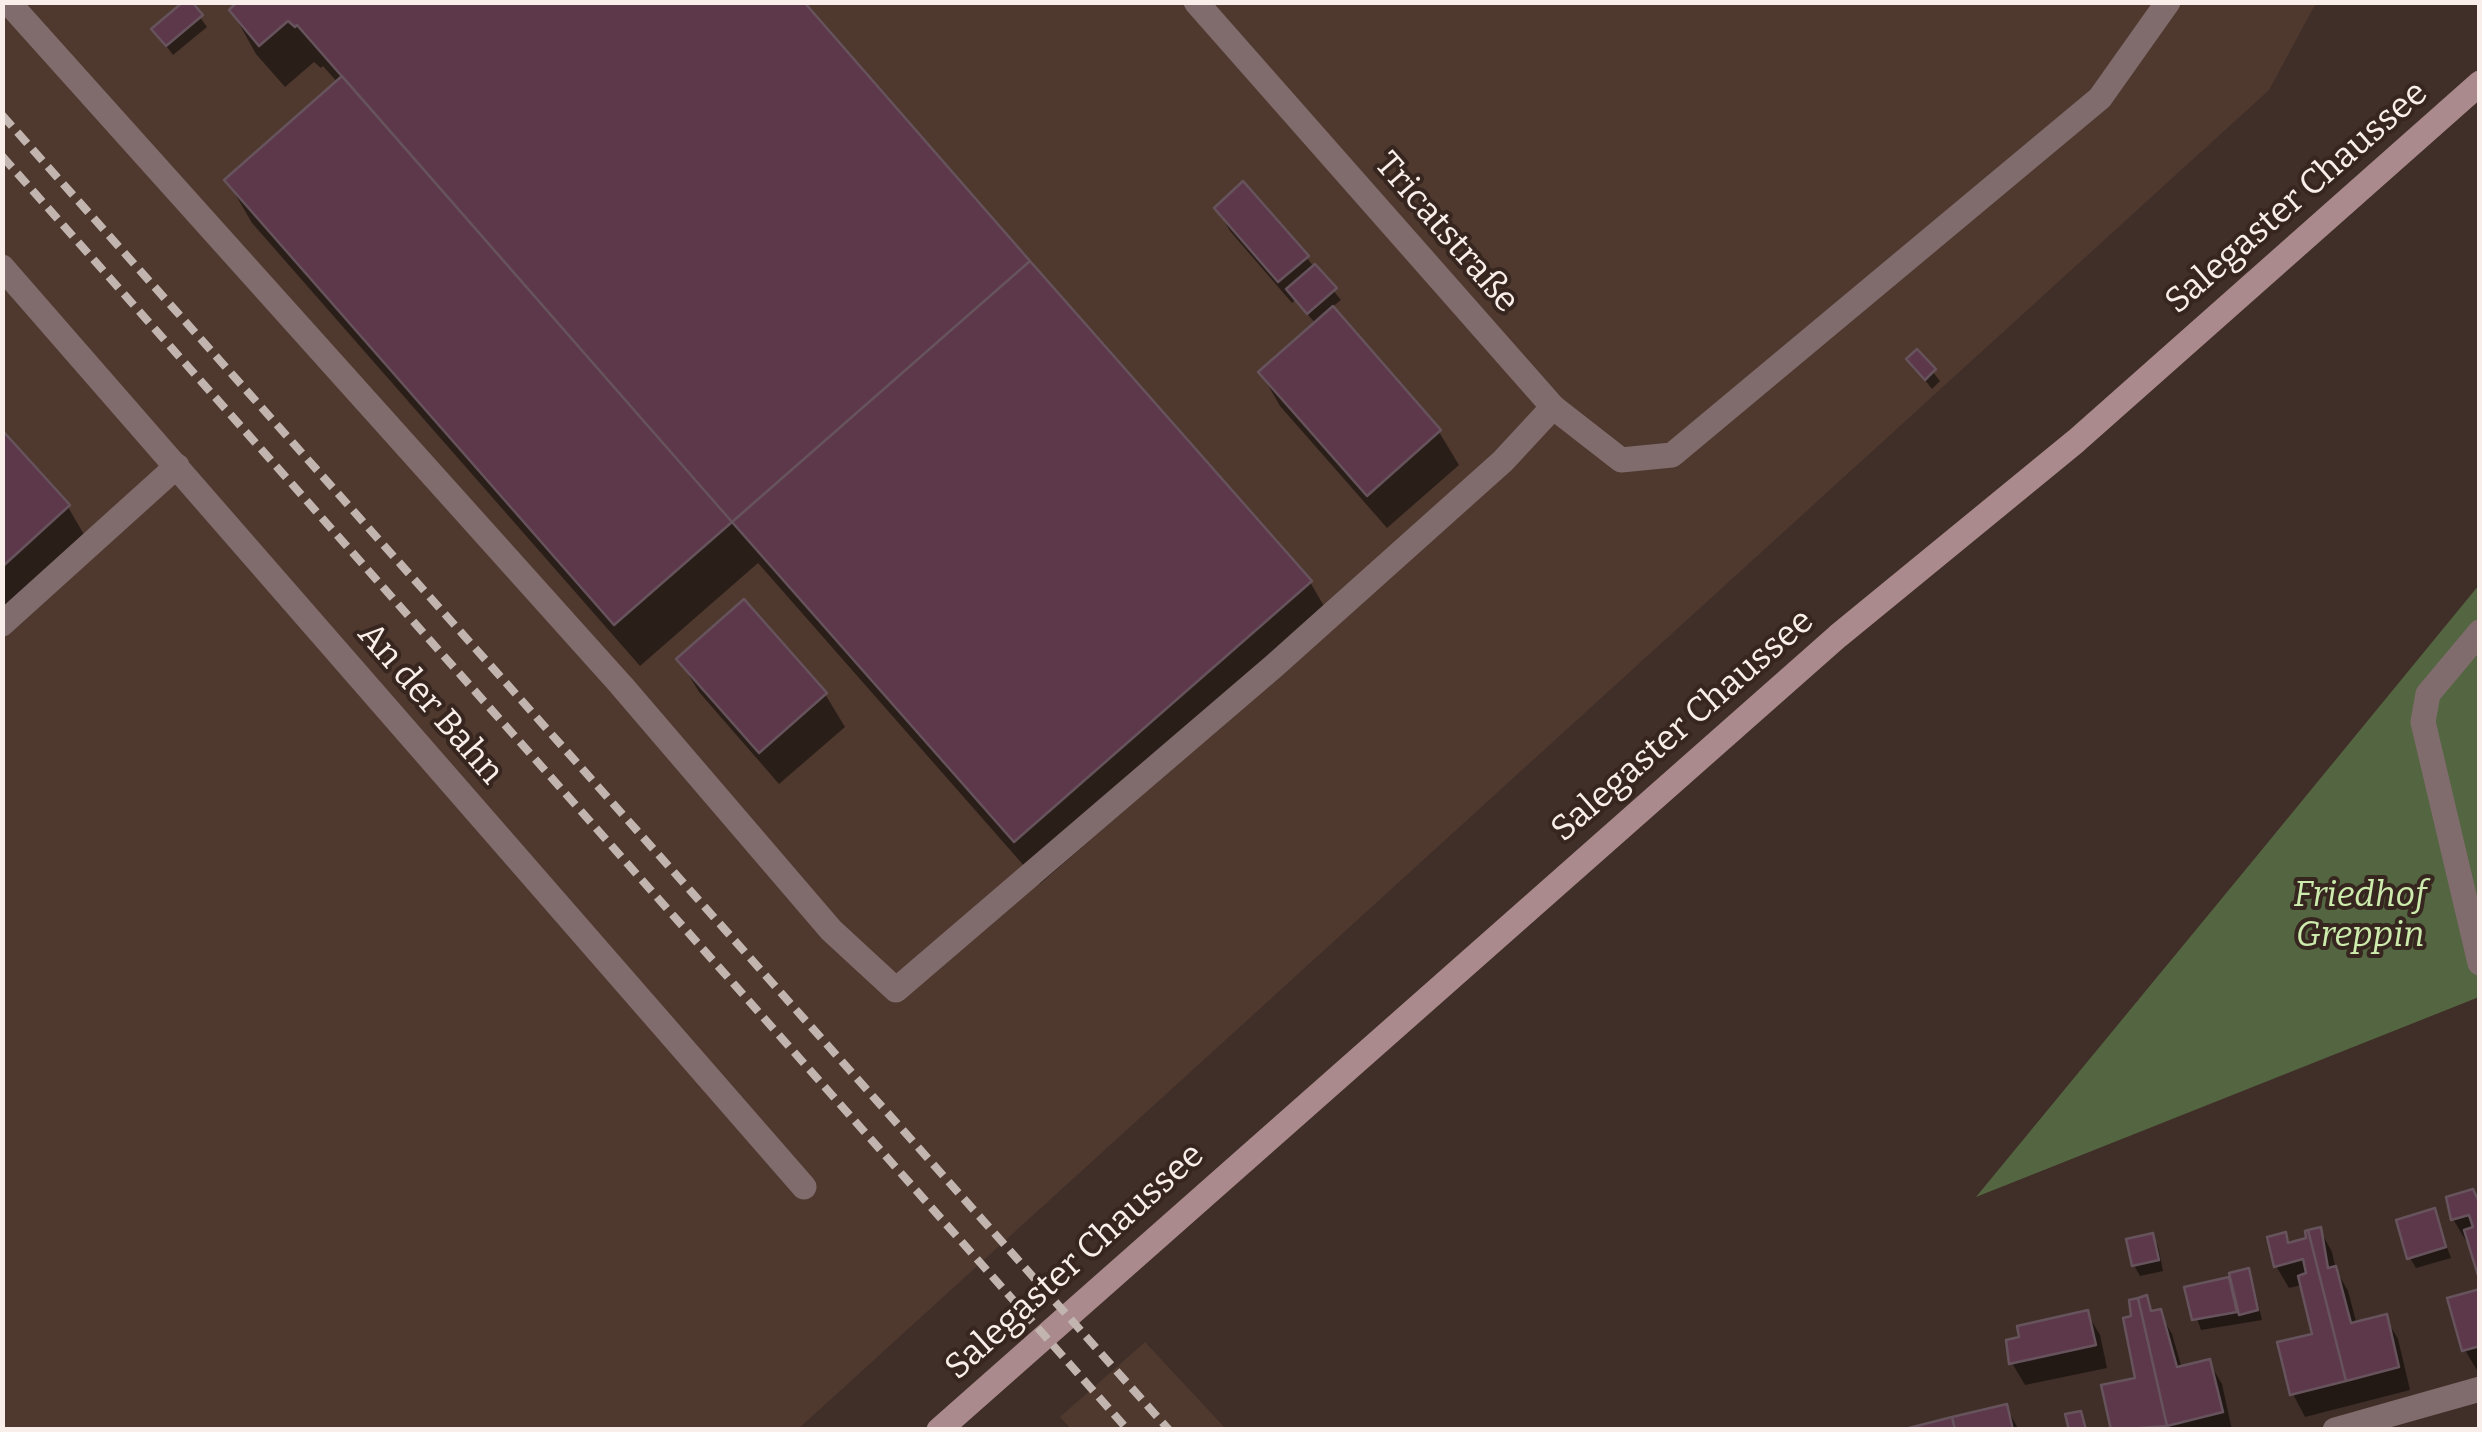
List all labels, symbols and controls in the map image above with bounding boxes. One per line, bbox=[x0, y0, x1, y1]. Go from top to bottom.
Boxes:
street label: Salegaster Chaussee bbox=[2157, 73, 2437, 323]
street label: Tricatstraße bbox=[1365, 144, 1527, 322]
street label: Salegaster Chaussee bbox=[1543, 601, 1823, 851]
street label: An der Bahn bbox=[348, 615, 512, 793]
park label: Friedhof Greppin bbox=[2294, 875, 2426, 957]
street label: Salegaster Chaussee bbox=[937, 1135, 1213, 1389]

